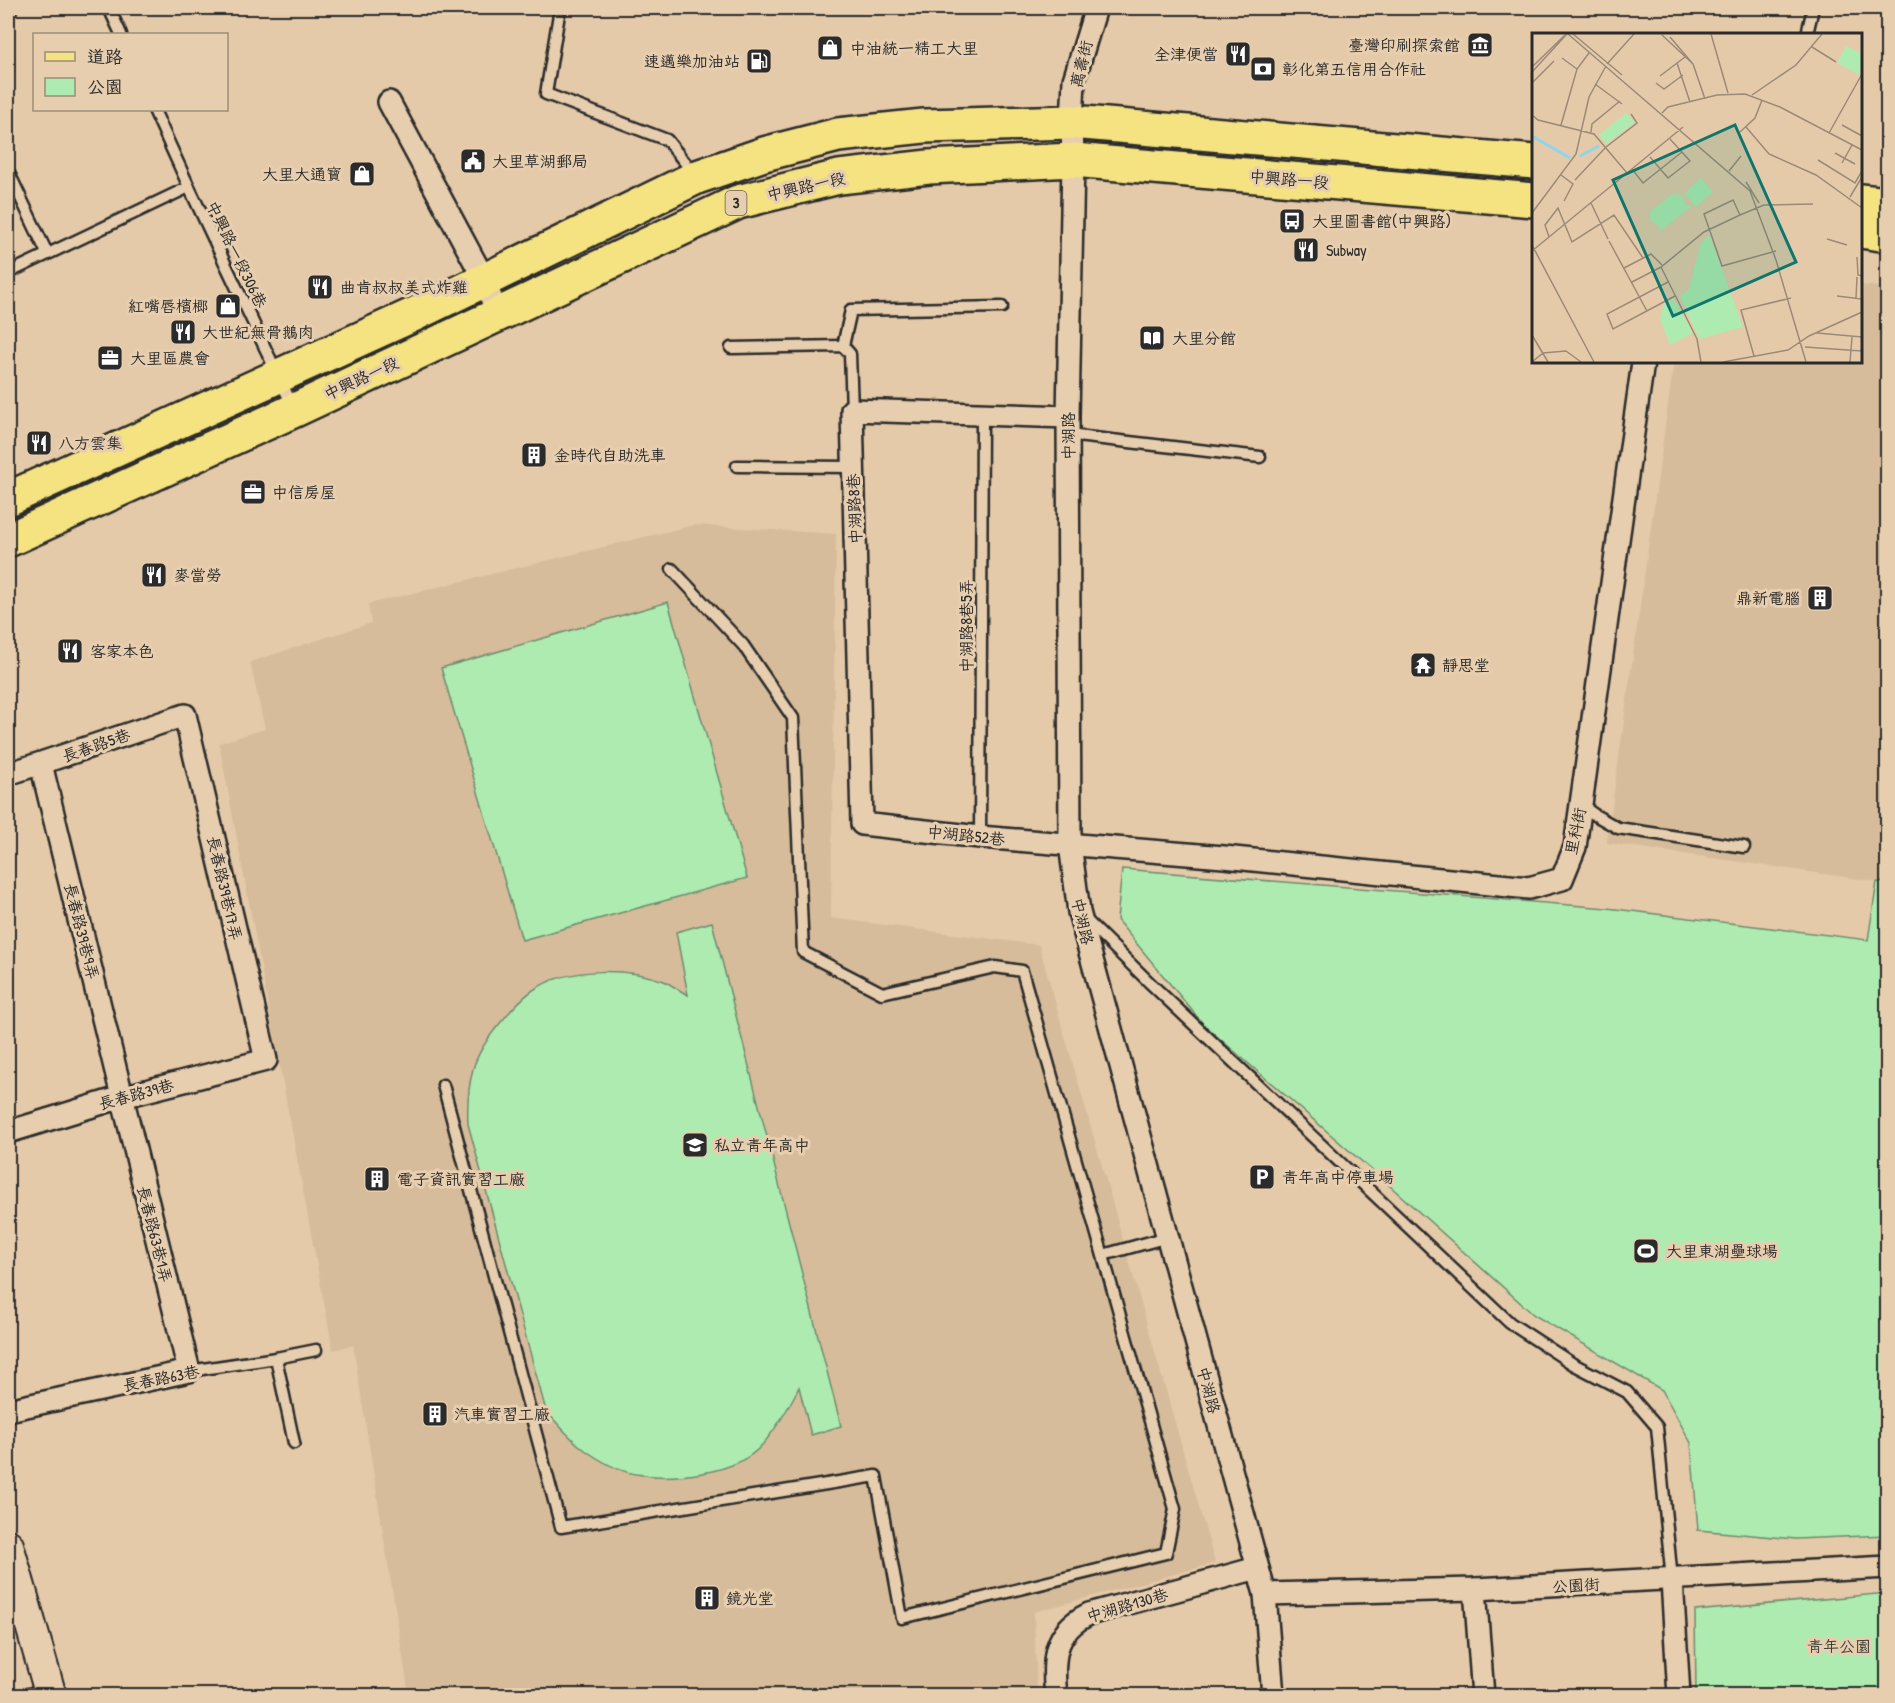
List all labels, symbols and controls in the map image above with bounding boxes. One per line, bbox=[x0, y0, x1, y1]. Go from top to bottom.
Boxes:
museum icon: 臺灣印刷探索館 bbox=[1465, 30, 1495, 60]
legend bbox=[33, 33, 228, 111]
shop icon: 中油統一精工大里 bbox=[815, 33, 845, 63]
inset map bbox=[1532, 33, 1862, 363]
place label: 臺灣印刷探索館 bbox=[1348, 34, 1460, 56]
place label: 中油統一精工大里 bbox=[850, 37, 978, 59]
street label: 萬壽街 bbox=[1065, 38, 1097, 90]
restaurant icon: 全津便當 bbox=[1223, 39, 1253, 69]
place label: 全津便當 bbox=[1154, 43, 1218, 65]
text: 道路 bbox=[87, 44, 123, 69]
fuel station icon: 速邁樂加油站 bbox=[744, 46, 774, 76]
place label: 速邁樂加油站 bbox=[644, 50, 740, 72]
bank icon: 彰化第五信用合作社 bbox=[1248, 54, 1278, 84]
place label: 彰化第五信用合作社 bbox=[1282, 58, 1426, 80]
text: 公園 bbox=[87, 74, 123, 99]
public building icon: 大里草湖郵局 bbox=[458, 146, 488, 176]
place label: 大里草湖郵局 bbox=[492, 150, 588, 172]
shop icon: 大里大通寶 bbox=[347, 159, 377, 189]
place label: 大里大通寶 bbox=[262, 163, 342, 185]
street label: 中興路一段 bbox=[1248, 165, 1330, 193]
street label: 中興路一段 bbox=[765, 166, 847, 206]
road number: 3 bbox=[726, 191, 746, 215]
street label: 中興路一段306巷 bbox=[202, 197, 272, 311]
bus stop icon: 大里圖書館(中興路) bbox=[1277, 206, 1307, 236]
place label: 大里圖書館(中興路) bbox=[1312, 210, 1451, 232]
restaurant icon: Subway bbox=[1291, 235, 1321, 265]
place label: Subway bbox=[1326, 239, 1367, 261]
restaurant icon: 曲肯叔叔美式炸雞 bbox=[305, 272, 335, 302]
place label: 曲肯叔叔美式炸雞 bbox=[340, 276, 468, 298]
shop icon: 紅嘴唇檳榔 bbox=[213, 291, 243, 321]
place label: 紅嘴唇檳榔 bbox=[128, 295, 208, 317]
restaurant icon: 大世紀無骨鵝肉 bbox=[168, 317, 198, 347]
place label: 大世紀無骨鵝肉 bbox=[202, 321, 314, 343]
library icon: 大里分館 bbox=[1137, 323, 1167, 353]
place label: 大里分館 bbox=[1172, 327, 1236, 349]
office icon: 大里區農會 bbox=[95, 343, 125, 373]
place label: 大里區農會 bbox=[130, 347, 210, 369]
street label: 中興路一段 bbox=[320, 351, 402, 405]
street label: 中湖路 bbox=[1057, 412, 1079, 460]
restaurant icon: 八方雲集 bbox=[24, 428, 54, 458]
place label: 八方雲集 bbox=[58, 432, 122, 454]
building icon: 金時代自助洗車 bbox=[519, 440, 549, 470]
place label: 金時代自助洗車 bbox=[554, 444, 666, 466]
street label: 中湖路8巷 bbox=[842, 473, 866, 545]
office icon: 中信房屋 bbox=[238, 477, 268, 507]
place label: 中信房屋 bbox=[272, 481, 336, 503]
restaurant icon: 麥當勞 bbox=[139, 560, 169, 590]
place label: 麥當勞 bbox=[174, 564, 222, 586]
street label: 中湖路8巷5弄 bbox=[955, 579, 977, 673]
building icon: 鼎新電腦 bbox=[1805, 583, 1835, 613]
place label: 鼎新電腦 bbox=[1736, 587, 1800, 609]
restaurant icon: 客家本色 bbox=[55, 636, 85, 666]
place label: 客家本色 bbox=[90, 640, 154, 662]
temple icon: 靜思堂 bbox=[1408, 650, 1438, 680]
place label: 靜思堂 bbox=[1442, 654, 1490, 676]
street label: 長春路5巷 bbox=[59, 723, 133, 767]
street label: 里科街 bbox=[1559, 805, 1591, 857]
street label: 中湖路52巷 bbox=[926, 820, 1006, 850]
street label: 長春路39巷17弄 bbox=[202, 834, 248, 942]
street label: 長春路39巷9弄 bbox=[59, 880, 105, 982]
street label: 中湖路 bbox=[1067, 895, 1099, 947]
street label: 長春路39巷 bbox=[96, 1073, 176, 1115]
school or university icon: 私立青年高中 bbox=[680, 1130, 710, 1160]
place label: 私立青年高中 bbox=[714, 1134, 810, 1156]
parking icon: 青年高中停車場 bbox=[1247, 1162, 1277, 1192]
building icon: 電子資訊實習工廠 bbox=[362, 1164, 392, 1194]
place label: 青年高中停車場 bbox=[1282, 1166, 1394, 1188]
place label: 電子資訊實習工廠 bbox=[397, 1168, 525, 1190]
street label: 長春路63巷1弄 bbox=[132, 1183, 178, 1285]
sports icon: 大里東湖壘球場 bbox=[1631, 1236, 1661, 1266]
place label: 大里東湖壘球場 bbox=[1666, 1240, 1778, 1262]
street label: 長春路63巷 bbox=[121, 1360, 201, 1396]
street label: 中湖路 bbox=[1192, 1364, 1226, 1416]
building icon: 汽車實習工廠 bbox=[420, 1399, 450, 1429]
place label: 汽車實習工廠 bbox=[454, 1403, 550, 1425]
street label: 公園街 bbox=[1551, 1573, 1601, 1597]
building icon: 鏡光堂 bbox=[692, 1583, 722, 1613]
street label: 中湖路130巷 bbox=[1084, 1583, 1170, 1627]
place label: 鏡光堂 bbox=[726, 1587, 774, 1609]
park label: 青年公園 bbox=[1807, 1635, 1871, 1657]

